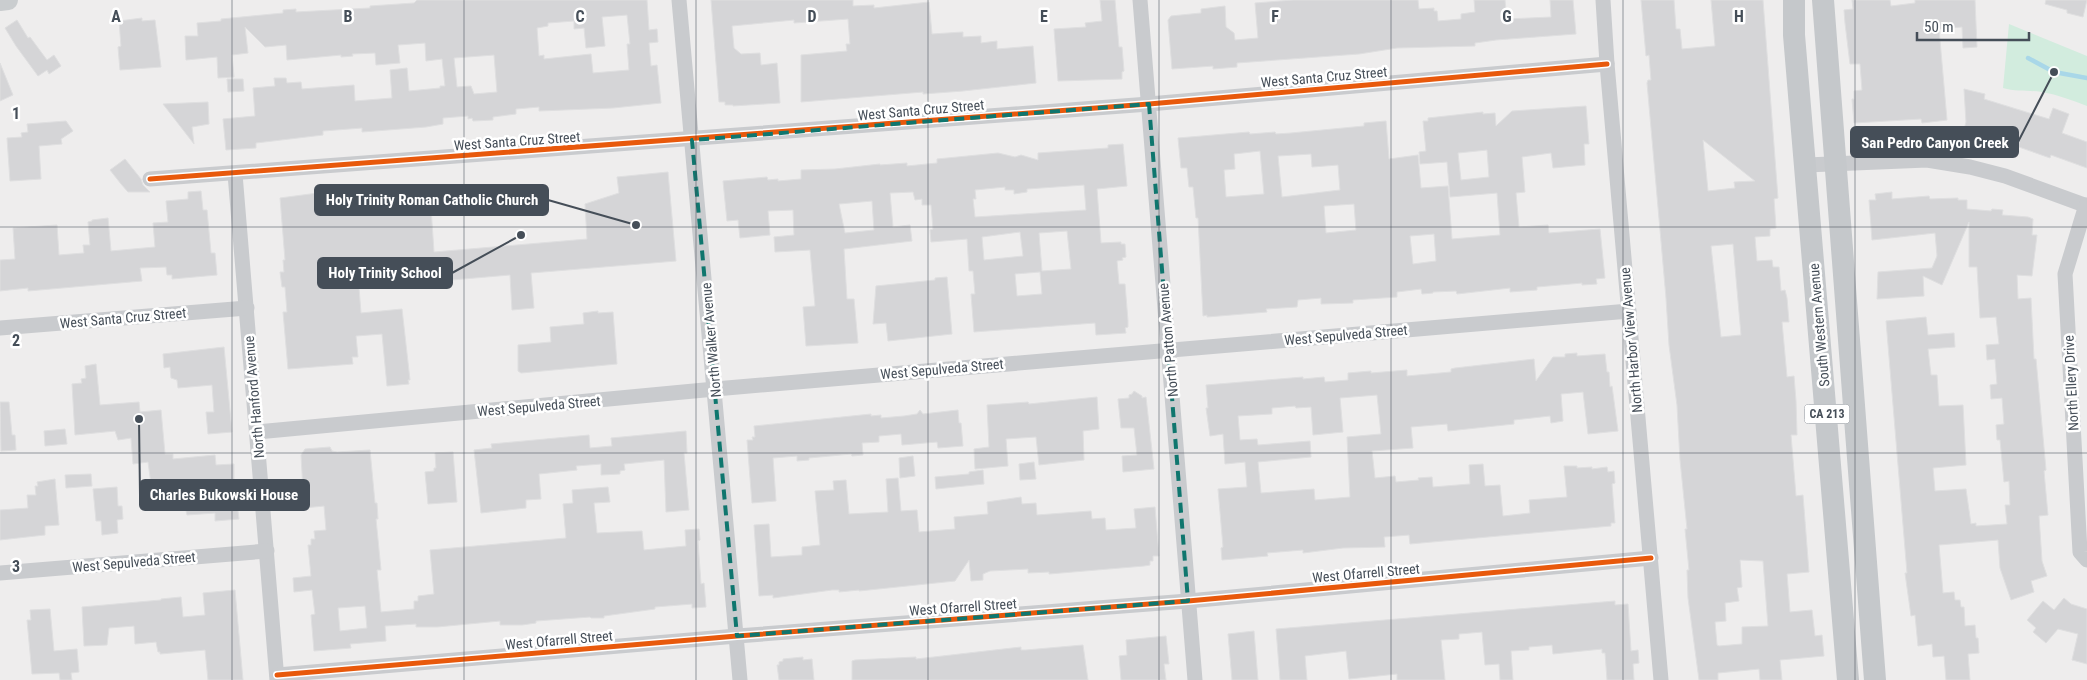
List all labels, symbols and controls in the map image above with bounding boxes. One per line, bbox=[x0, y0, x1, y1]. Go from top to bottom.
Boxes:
text: A bbox=[111, 7, 121, 26]
text: B bbox=[344, 7, 353, 26]
text: C bbox=[575, 7, 585, 26]
text: D bbox=[807, 7, 817, 26]
text: E bbox=[1040, 7, 1048, 26]
text: F bbox=[1271, 7, 1279, 26]
text: G bbox=[1502, 7, 1512, 26]
text: H bbox=[1734, 7, 1744, 26]
scale bar bbox=[1917, 10, 2030, 42]
text: 50 m bbox=[1924, 18, 1954, 36]
street label: West Santa Cruz Street bbox=[1260, 64, 1388, 90]
street label: West Santa Cruz Street bbox=[857, 97, 985, 123]
text: 1 bbox=[12, 104, 20, 123]
callout: San Pedro Canyon Creek bbox=[1851, 127, 2018, 157]
street label: West Santa Cruz Street bbox=[453, 129, 581, 153]
text: San Pedro Canyon Creek bbox=[1861, 134, 2010, 152]
callout: Holy Trinity Roman Catholic Church bbox=[315, 185, 548, 215]
text: Holy Trinity Roman Catholic Church bbox=[326, 191, 538, 209]
callout: Holy Trinity School bbox=[318, 258, 452, 288]
street label: South Western Avenue bbox=[1806, 262, 1832, 387]
text: Holy Trinity School bbox=[328, 264, 442, 282]
street label: North Harbor View Avenue bbox=[1617, 266, 1645, 413]
street label: North Walker Avenue bbox=[698, 281, 724, 398]
street label: North Patton Avenue bbox=[1155, 282, 1181, 398]
street label: West Santa Cruz Street bbox=[59, 305, 187, 331]
street label: West Sepulveda Street bbox=[1284, 322, 1408, 348]
text: 2 bbox=[12, 331, 20, 350]
street label: North Ellery Drive bbox=[2060, 334, 2081, 431]
street label: North Hanford Avenue bbox=[241, 335, 267, 459]
street label: West Sepulveda Street bbox=[880, 356, 1004, 382]
street label: West Sepulveda Street bbox=[477, 393, 601, 419]
road number: CA 213 bbox=[1804, 404, 1850, 424]
callout: Charles Bukowski House bbox=[140, 480, 309, 510]
text: Charles Bukowski House bbox=[150, 486, 298, 504]
street label: West Sepulveda Street bbox=[72, 549, 196, 575]
text: 3 bbox=[12, 557, 20, 576]
street label: West Ofarrell Street bbox=[1312, 560, 1420, 586]
street label: West Ofarrell Street bbox=[909, 595, 1017, 619]
street label: West Ofarrell Street bbox=[505, 627, 613, 653]

